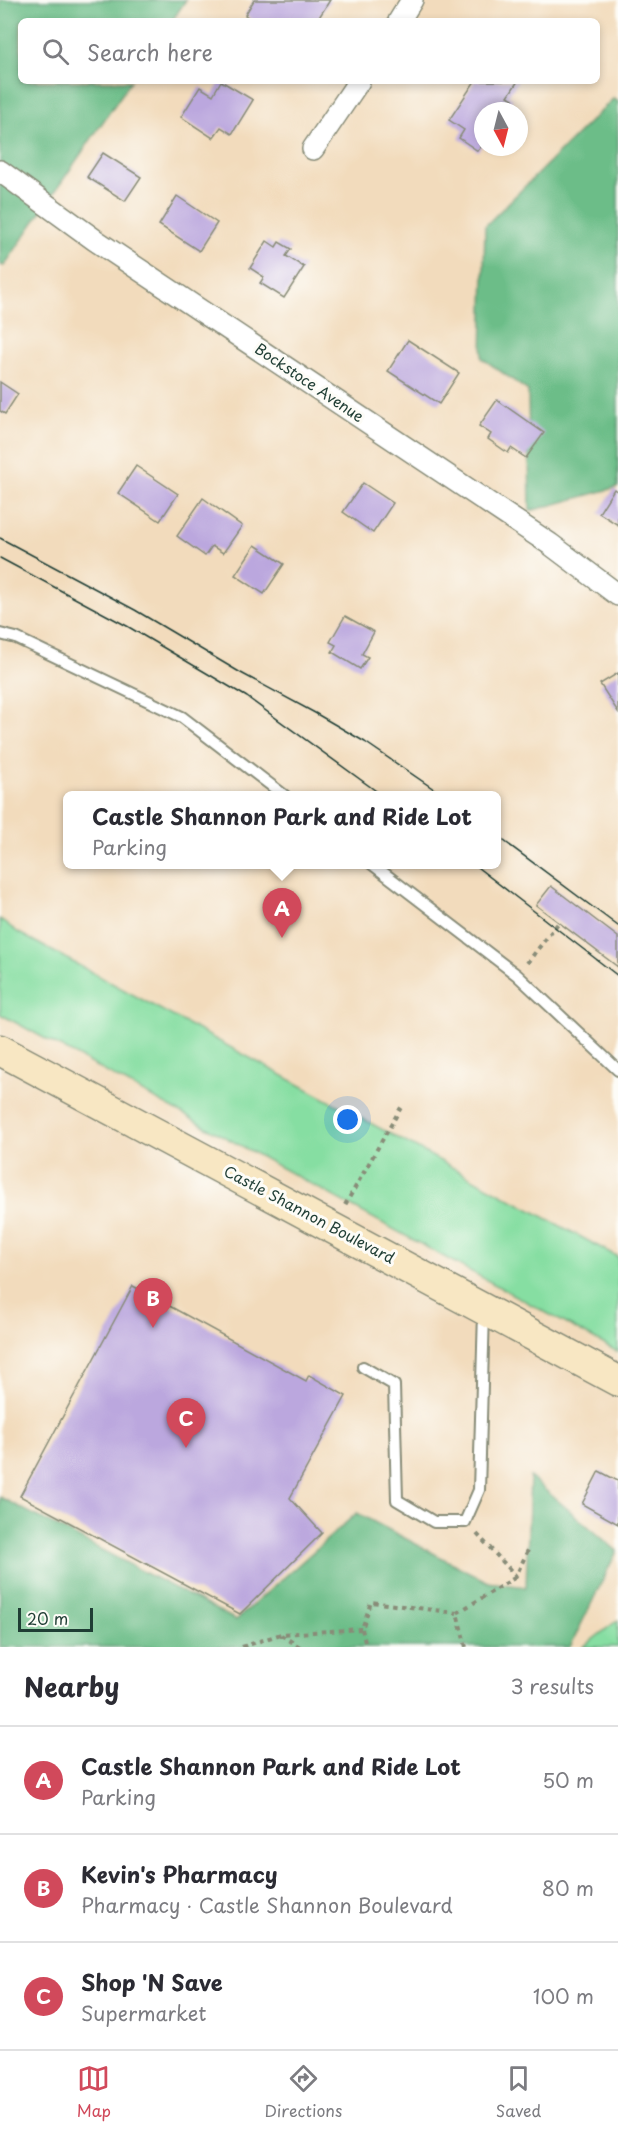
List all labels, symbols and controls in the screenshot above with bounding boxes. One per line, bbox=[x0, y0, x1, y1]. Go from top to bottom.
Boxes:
search box bbox=[18, 18, 600, 84]
icon: search bbox=[39, 35, 72, 68]
text: Search here bbox=[87, 35, 213, 68]
north arrow bbox=[474, 102, 528, 156]
street label: Bockstoce Avenue bbox=[251, 337, 369, 427]
popup bbox=[63, 791, 501, 869]
text: Castle Shannon Park and Ride Lot bbox=[92, 799, 472, 832]
text: Parking bbox=[92, 832, 167, 862]
pin: A bbox=[262, 888, 302, 938]
your location bbox=[333, 1105, 362, 1134]
street label: Castle Shannon Boulevard bbox=[220, 1159, 399, 1269]
pin: B bbox=[134, 1278, 172, 1328]
pin: C bbox=[166, 1398, 206, 1448]
scale bar bbox=[18, 1605, 93, 1632]
text: 20 m bbox=[27, 1606, 68, 1630]
text: Nearby bbox=[24, 1667, 119, 1706]
text: 3 results bbox=[511, 1671, 594, 1701]
text: Castle Shannon Park and Ride Lot bbox=[81, 1749, 461, 1782]
text: A bbox=[36, 1765, 51, 1795]
text: 50 m bbox=[542, 1765, 594, 1795]
text: Parking bbox=[81, 1782, 156, 1812]
text: Kevin's Pharmacy bbox=[81, 1857, 278, 1890]
text: B bbox=[37, 1873, 50, 1903]
text: 80 m bbox=[542, 1873, 594, 1903]
text: Pharmacy · Castle Shannon Boulevard bbox=[81, 1890, 453, 1920]
text: Shop 'N Save bbox=[81, 1965, 223, 1998]
text: C bbox=[36, 1981, 51, 2011]
text: 100 m bbox=[533, 1981, 594, 2011]
text: Supermarket bbox=[81, 1998, 207, 2028]
tab: Map bbox=[77, 2062, 111, 2122]
tab: Directions bbox=[264, 2062, 342, 2122]
tab: Saved bbox=[496, 2062, 541, 2122]

